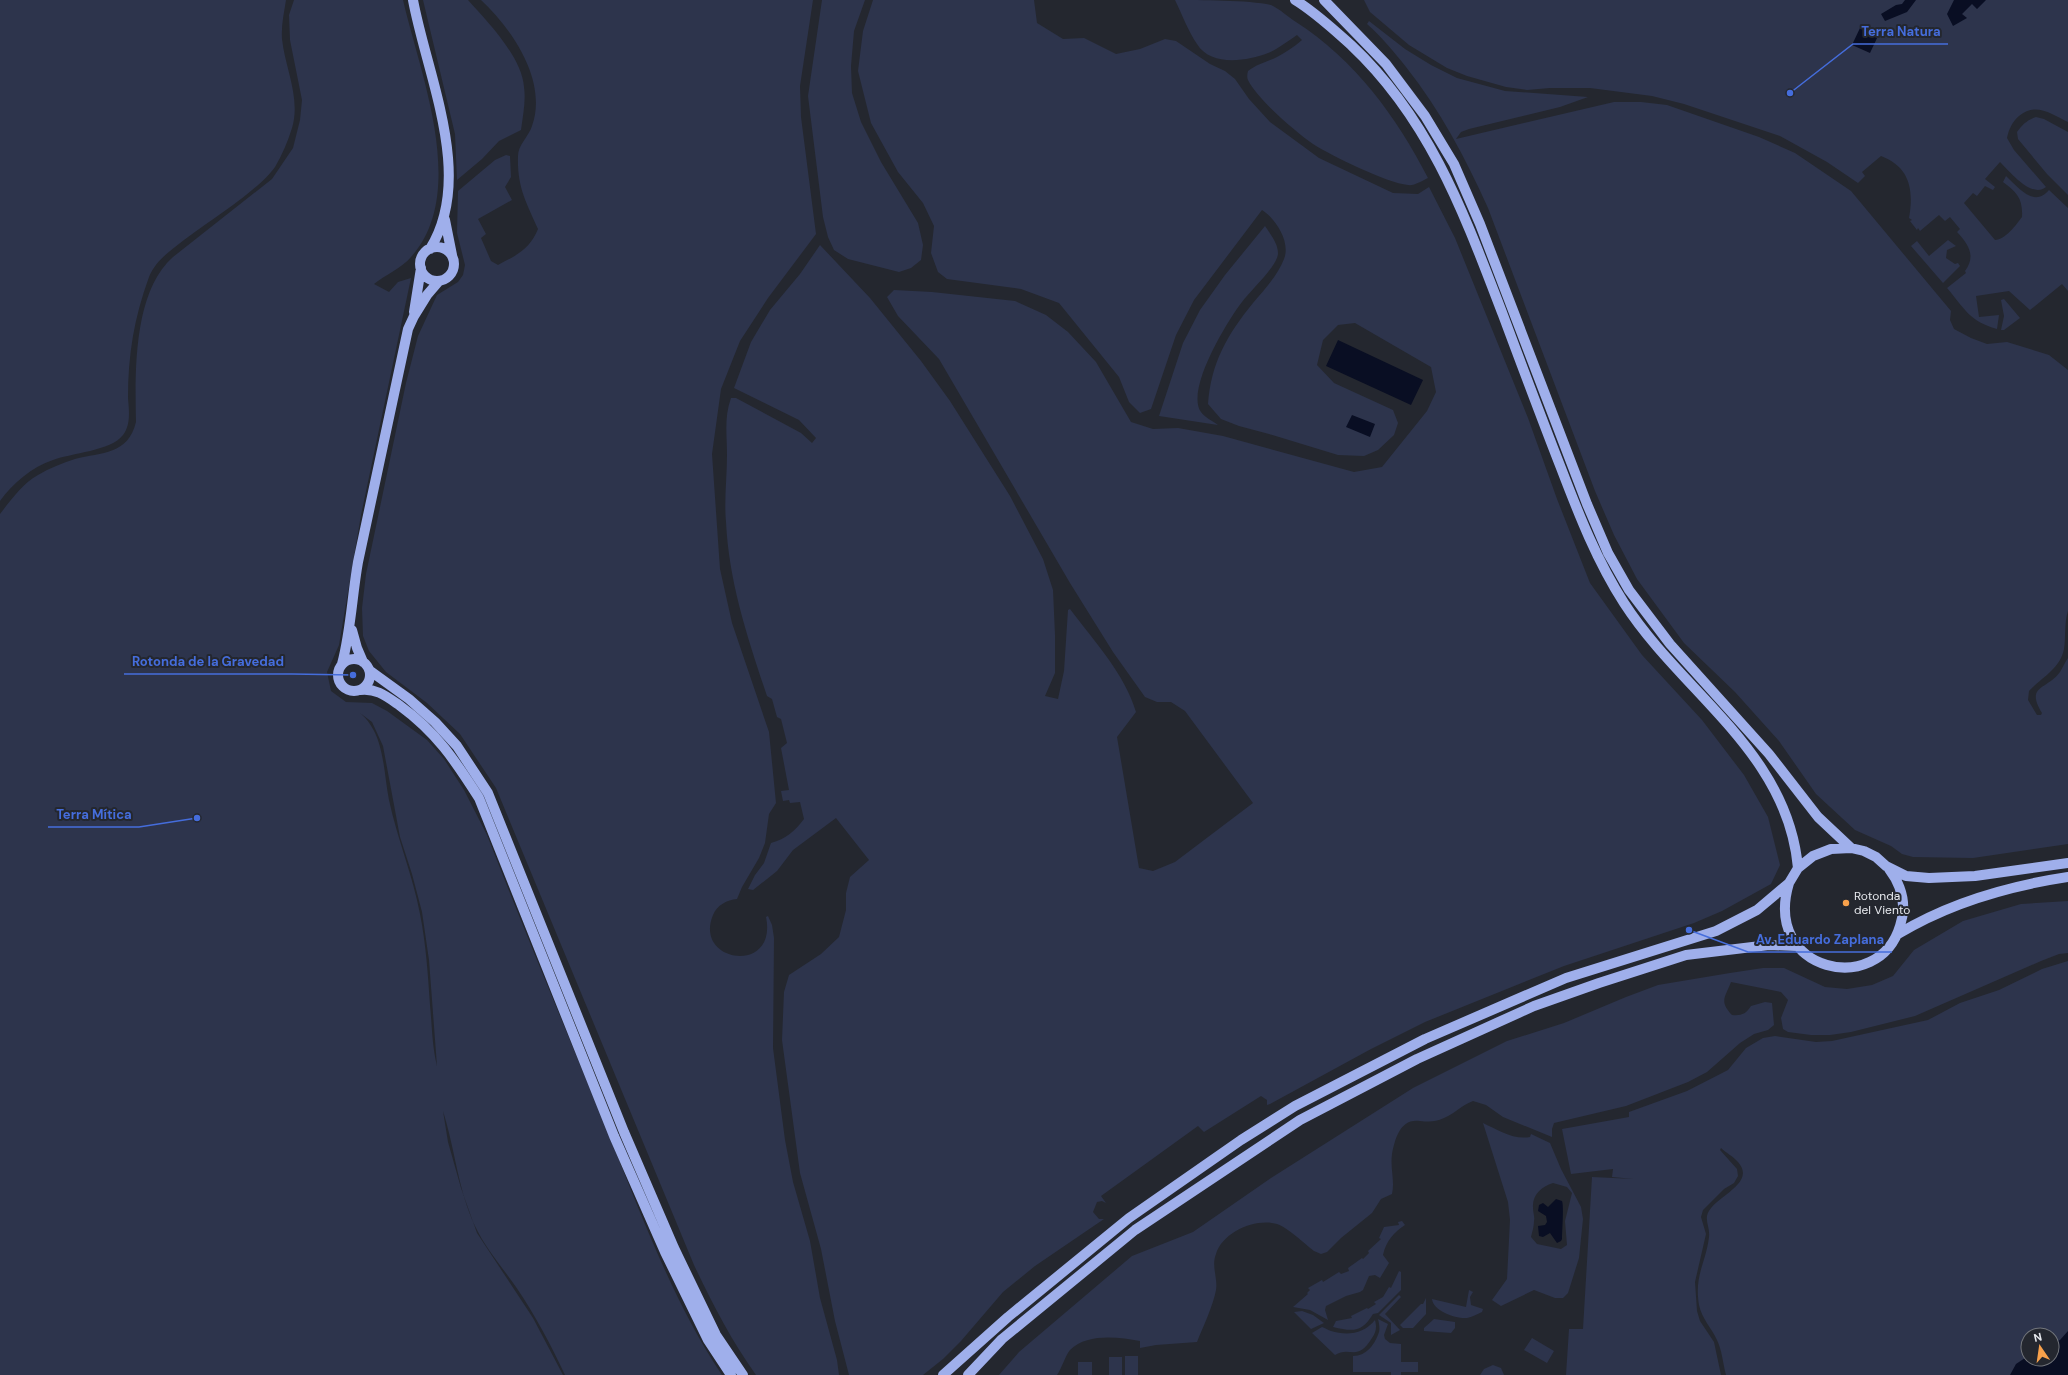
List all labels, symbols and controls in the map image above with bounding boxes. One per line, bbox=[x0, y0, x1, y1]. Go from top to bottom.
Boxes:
callout: Terra Natura bbox=[1853, 19, 1948, 44]
text: Terra Natura bbox=[1861, 23, 1941, 40]
callout: Rotonda de la Gravedad bbox=[124, 649, 292, 674]
text: Rotonda de la Gravedad bbox=[132, 653, 284, 670]
callout: Terra Mítica bbox=[48, 802, 139, 827]
text: Terra Mítica bbox=[56, 806, 132, 823]
place label: Rotonda del Viento bbox=[1854, 888, 1910, 918]
marker: Rotonda del Viento bbox=[1841, 898, 1851, 908]
callout: Av. Eduardo Zaplana bbox=[1748, 927, 1892, 952]
text: Av. Eduardo Zaplana bbox=[1756, 931, 1884, 948]
north arrow bbox=[2020, 1327, 2060, 1367]
text: N bbox=[2032, 1330, 2043, 1345]

